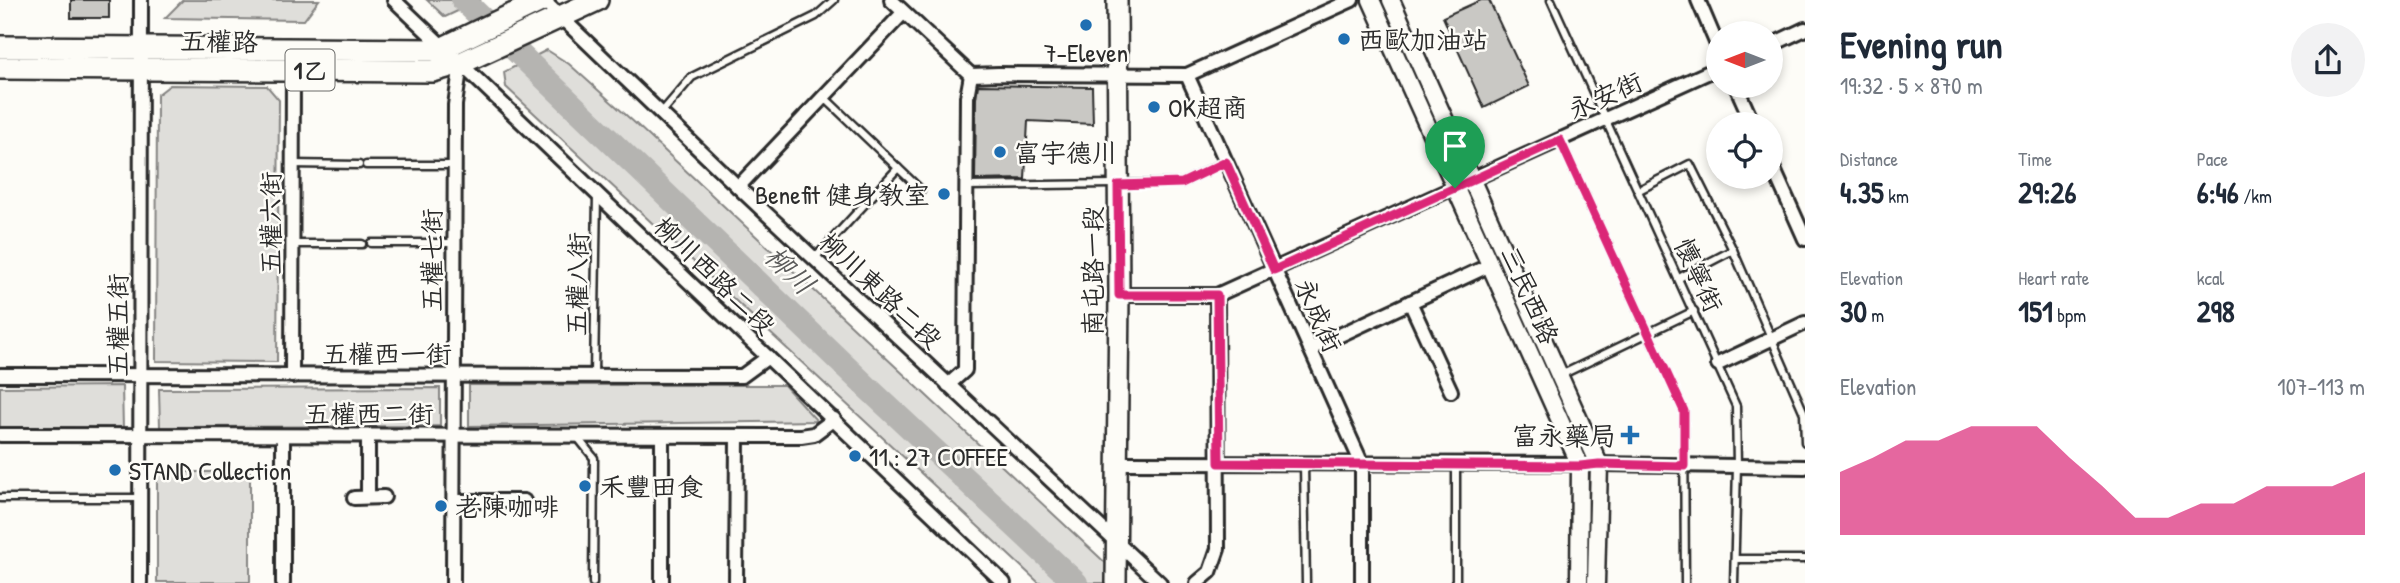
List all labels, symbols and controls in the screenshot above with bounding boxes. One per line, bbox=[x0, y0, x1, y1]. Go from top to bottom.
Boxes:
marker: 7-Eleven bbox=[1078, 17, 1094, 33]
text: Evening run bbox=[1840, 18, 2003, 70]
north arrow bbox=[1706, 21, 1783, 98]
map controls bbox=[1706, 21, 1783, 189]
place label: 西歐加油站 bbox=[1358, 22, 1488, 57]
street label: 五權路 bbox=[180, 23, 258, 59]
button: share bbox=[2291, 23, 2365, 97]
marker: 西歐加油站 bbox=[1336, 31, 1352, 47]
place label: 7-Eleven bbox=[1044, 35, 1128, 70]
road number: 1乙 bbox=[286, 50, 334, 90]
street label: 永安街 bbox=[1562, 63, 1648, 127]
text: 19:32 · 5 × 870 m bbox=[1840, 70, 1983, 101]
place label: OK超商 bbox=[1168, 90, 1248, 125]
marker: OK超商 bbox=[1146, 99, 1162, 115]
button: locate bbox=[1706, 112, 1783, 189]
pin bbox=[1425, 116, 1485, 188]
icon: arrive bbox=[1436, 127, 1474, 165]
place label: 富宇德川 bbox=[1014, 135, 1118, 170]
marker: 富宇德川 bbox=[992, 144, 1008, 160]
text: Distance bbox=[1840, 146, 1898, 172]
text: Time bbox=[2018, 146, 2052, 172]
text: Pace bbox=[2197, 146, 2228, 172]
street label: 五權六街 bbox=[253, 171, 288, 275]
text: 4.35 bbox=[1840, 172, 1884, 212]
text: 29:26 bbox=[2018, 172, 2076, 212]
text: 6:46 bbox=[2197, 172, 2239, 212]
place label: Benefit 健身教室 bbox=[755, 177, 930, 212]
text: km bbox=[1884, 183, 1909, 209]
text: /km bbox=[2239, 183, 2272, 209]
marker: Benefit 健身教室 bbox=[936, 186, 952, 202]
street label: 南屯路一段 bbox=[1075, 206, 1110, 336]
street label: 五權七街 bbox=[414, 208, 449, 312]
street label: 柳川西路二段 bbox=[647, 208, 783, 342]
street label: 柳川東路二段 bbox=[812, 224, 950, 356]
street label: 五權八街 bbox=[559, 232, 595, 336]
street label: 懷寧街 bbox=[1667, 232, 1731, 318]
water label: 柳川 bbox=[757, 237, 824, 304]
street label: 三民西路 bbox=[1493, 240, 1567, 350]
text: Elevation bbox=[1840, 265, 1903, 291]
text: Heart rate bbox=[2018, 265, 2089, 291]
text: kcal bbox=[2197, 265, 2224, 291]
street label: 永成街 bbox=[1287, 272, 1351, 358]
street label: 五權五街 bbox=[100, 273, 135, 377]
text: 30 bbox=[1840, 291, 1867, 331]
text: 151 bbox=[2018, 291, 2053, 331]
text: 298 bbox=[2197, 291, 2235, 331]
text: m bbox=[1867, 302, 1884, 328]
text: bpm bbox=[2053, 302, 2086, 328]
street label: 五權西一街 bbox=[322, 336, 452, 371]
text: Elevation bbox=[1840, 371, 1916, 402]
text: 107–113 m bbox=[2277, 371, 2365, 402]
street label: 五權西二街 bbox=[304, 396, 434, 431]
place label: 富永藥局 bbox=[1512, 418, 1616, 453]
marker: 富永藥局 bbox=[1622, 427, 1638, 443]
place label: 11 : 27 COFFEE bbox=[869, 439, 1009, 474]
marker: 11 : 27 COFFEE bbox=[847, 448, 863, 464]
place label: STAND Collection bbox=[129, 453, 291, 488]
marker: STAND Collection bbox=[107, 462, 123, 478]
place label: 禾豐田食 bbox=[599, 469, 703, 504]
marker: 禾豐田食 bbox=[577, 478, 593, 494]
place label: 老陳咖啡 bbox=[455, 489, 559, 524]
marker: 老陳咖啡 bbox=[433, 498, 449, 514]

